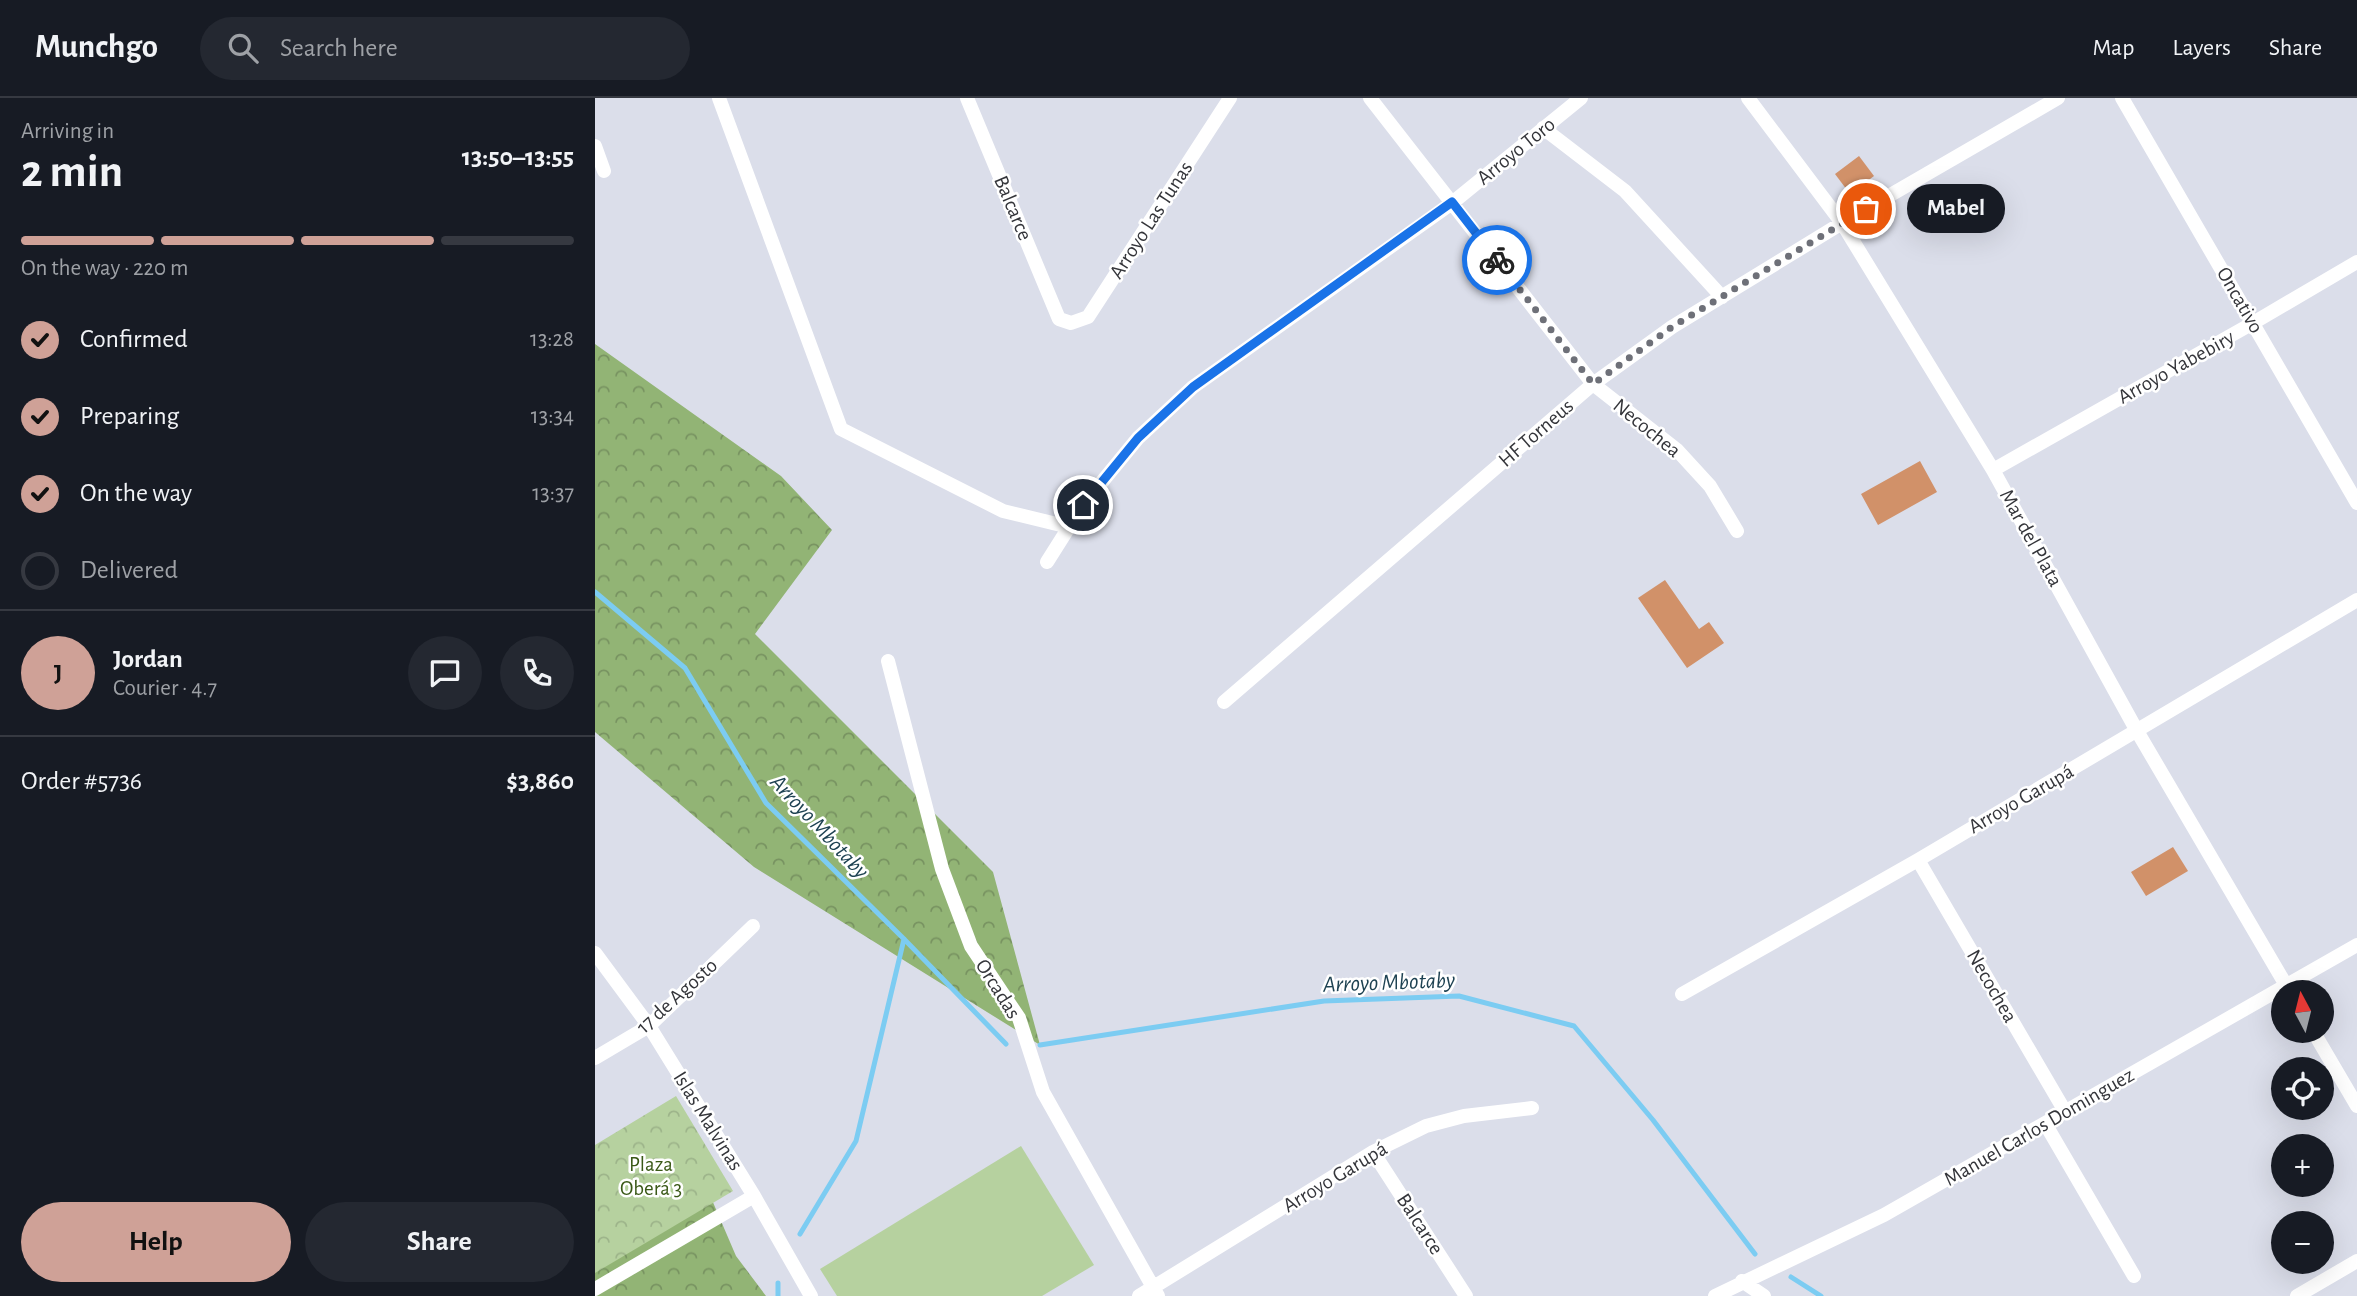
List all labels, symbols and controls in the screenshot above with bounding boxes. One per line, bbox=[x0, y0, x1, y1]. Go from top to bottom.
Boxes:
search box bbox=[200, 17, 690, 80]
icon: search bbox=[224, 29, 262, 67]
text: Munchgo bbox=[35, 31, 158, 64]
text: Search here bbox=[280, 35, 398, 61]
text: Map bbox=[2092, 36, 2134, 60]
text: Layers bbox=[2172, 36, 2231, 60]
text: Share bbox=[2269, 36, 2322, 60]
street label: Arroyo Toro bbox=[1473, 113, 1559, 189]
text: Arriving in bbox=[21, 120, 114, 143]
text: 13:50–13:55 bbox=[462, 144, 574, 170]
text: 2 min bbox=[21, 149, 123, 195]
street label: Arroyo Las Tunas bbox=[1105, 158, 1197, 282]
street label: Balcarce bbox=[990, 173, 1036, 243]
pin bbox=[1836, 179, 1896, 239]
callout: Mabel bbox=[1908, 184, 2006, 234]
icon: bag bbox=[1847, 190, 1885, 228]
text: Mabel bbox=[1927, 197, 1985, 220]
courier bbox=[1462, 225, 1532, 295]
icon: bike bbox=[1478, 241, 1516, 279]
text: On the way · 220 m bbox=[21, 257, 188, 280]
street label: Oncativo bbox=[2213, 263, 2267, 337]
icon: check bbox=[21, 321, 59, 359]
text: Confirmed bbox=[80, 326, 188, 352]
street label: Arroyo Yabebiry bbox=[2114, 326, 2238, 408]
text: 13:28 bbox=[530, 328, 574, 351]
street label: HF Torneus bbox=[1494, 395, 1578, 471]
street label: Necochea bbox=[1609, 395, 1685, 462]
icon: check bbox=[21, 398, 59, 436]
text: Preparing bbox=[80, 403, 179, 429]
text: 13:34 bbox=[531, 405, 574, 428]
icon: check bbox=[21, 475, 59, 513]
pin bbox=[1053, 475, 1113, 535]
text: On the way bbox=[80, 480, 192, 506]
text: 13:37 bbox=[532, 482, 574, 505]
icon: home bbox=[1064, 486, 1102, 524]
street label: Mar del Plata bbox=[1996, 486, 2066, 590]
text: Delivered bbox=[80, 557, 178, 583]
button: chat bbox=[408, 636, 482, 710]
button: phone bbox=[500, 636, 574, 710]
text: Jordan bbox=[113, 646, 183, 672]
text: J bbox=[54, 660, 62, 686]
text: Courier · 4.7 bbox=[113, 677, 217, 700]
street label: Arroyo Garupá bbox=[1965, 760, 2077, 838]
text: Order #5736 bbox=[21, 768, 142, 794]
text: $3,860 bbox=[506, 768, 574, 794]
water label: Arroyo Mbotaby bbox=[765, 770, 873, 884]
street label: Necochea bbox=[1963, 946, 2021, 1026]
street label: 17 de Agosto bbox=[633, 955, 721, 1037]
street label: Orcadas bbox=[972, 955, 1024, 1023]
water label: Arroyo Mbotaby bbox=[1322, 969, 1456, 997]
north arrow bbox=[2271, 980, 2335, 1043]
map controls bbox=[2271, 980, 2334, 1274]
button: locate bbox=[2271, 1057, 2334, 1120]
street label: Manuel Carlos Dominguez bbox=[1941, 1064, 2137, 1190]
street label: Islas Malvinas bbox=[669, 1068, 747, 1174]
button: + bbox=[2271, 1134, 2334, 1197]
street label: Arroyo Garupá bbox=[1279, 1138, 1391, 1216]
park label: Plaza Oberá 3 bbox=[620, 1154, 682, 1199]
street label: Balcarce bbox=[1393, 1190, 1447, 1258]
button: Help bbox=[21, 1202, 291, 1282]
button: Share bbox=[305, 1202, 574, 1282]
button: − bbox=[2271, 1211, 2334, 1274]

